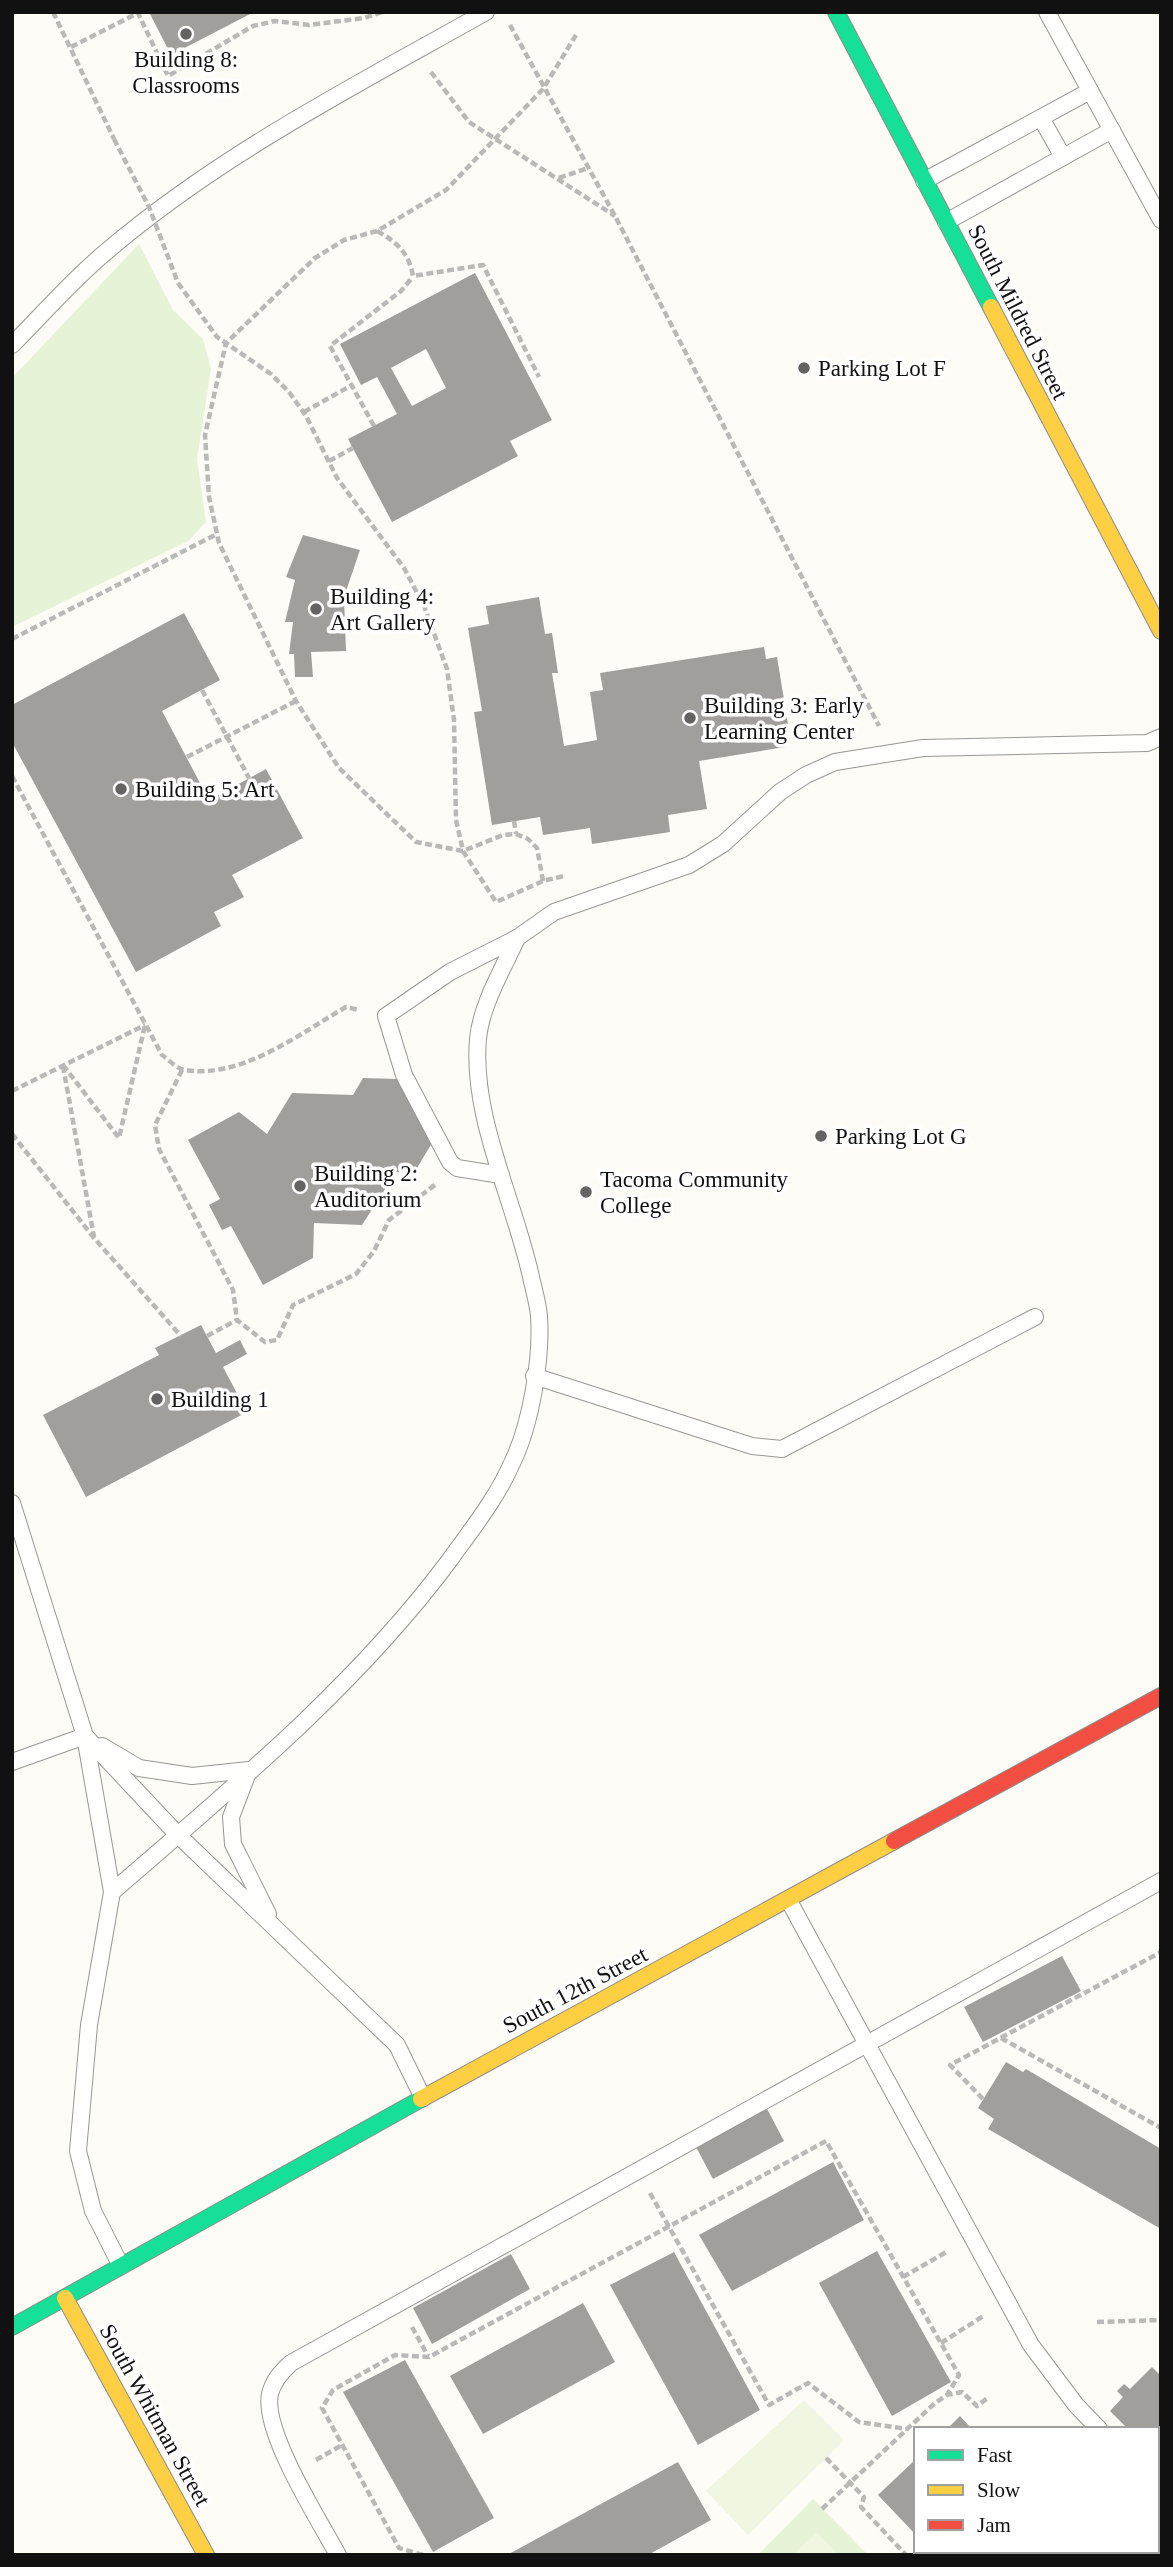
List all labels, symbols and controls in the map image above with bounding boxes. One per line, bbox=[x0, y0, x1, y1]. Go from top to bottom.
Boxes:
marker: Building 8: Classrooms bbox=[178, 26, 194, 42]
place label: Building 8: Classrooms bbox=[132, 47, 240, 98]
street label: South Mildred Street bbox=[963, 220, 1073, 404]
place label: Parking Lot F bbox=[818, 356, 946, 381]
marker: Parking Lot F bbox=[796, 360, 812, 376]
place label: Building 4: Art Gallery bbox=[330, 584, 436, 635]
marker: Building 4: Art Gallery bbox=[308, 601, 324, 617]
place label: Building 3: Early Learning Center bbox=[704, 693, 864, 744]
marker: Building 3: Early Learning Center bbox=[682, 710, 698, 726]
place label: Building 5: Art bbox=[135, 777, 275, 802]
marker: Building 5: Art bbox=[113, 781, 129, 797]
place label: Parking Lot G bbox=[835, 1124, 967, 1149]
marker: Parking Lot G bbox=[813, 1128, 829, 1144]
place label: Building 2: Auditorium bbox=[314, 1161, 421, 1212]
place label: Tacoma Community College bbox=[600, 1167, 789, 1218]
marker: Building 2: Auditorium bbox=[292, 1178, 308, 1194]
marker: Tacoma Community College bbox=[578, 1184, 594, 1200]
place label: Building 1 bbox=[171, 1387, 269, 1412]
marker: Building 1 bbox=[149, 1391, 165, 1407]
street label: South 12th Street bbox=[499, 1941, 652, 2039]
street label: South Whitman Street bbox=[95, 2320, 216, 2511]
legend bbox=[914, 2427, 1159, 2553]
text: Fast bbox=[977, 2443, 1012, 2467]
text: Slow bbox=[977, 2478, 1021, 2502]
text: Jam bbox=[977, 2513, 1011, 2537]

